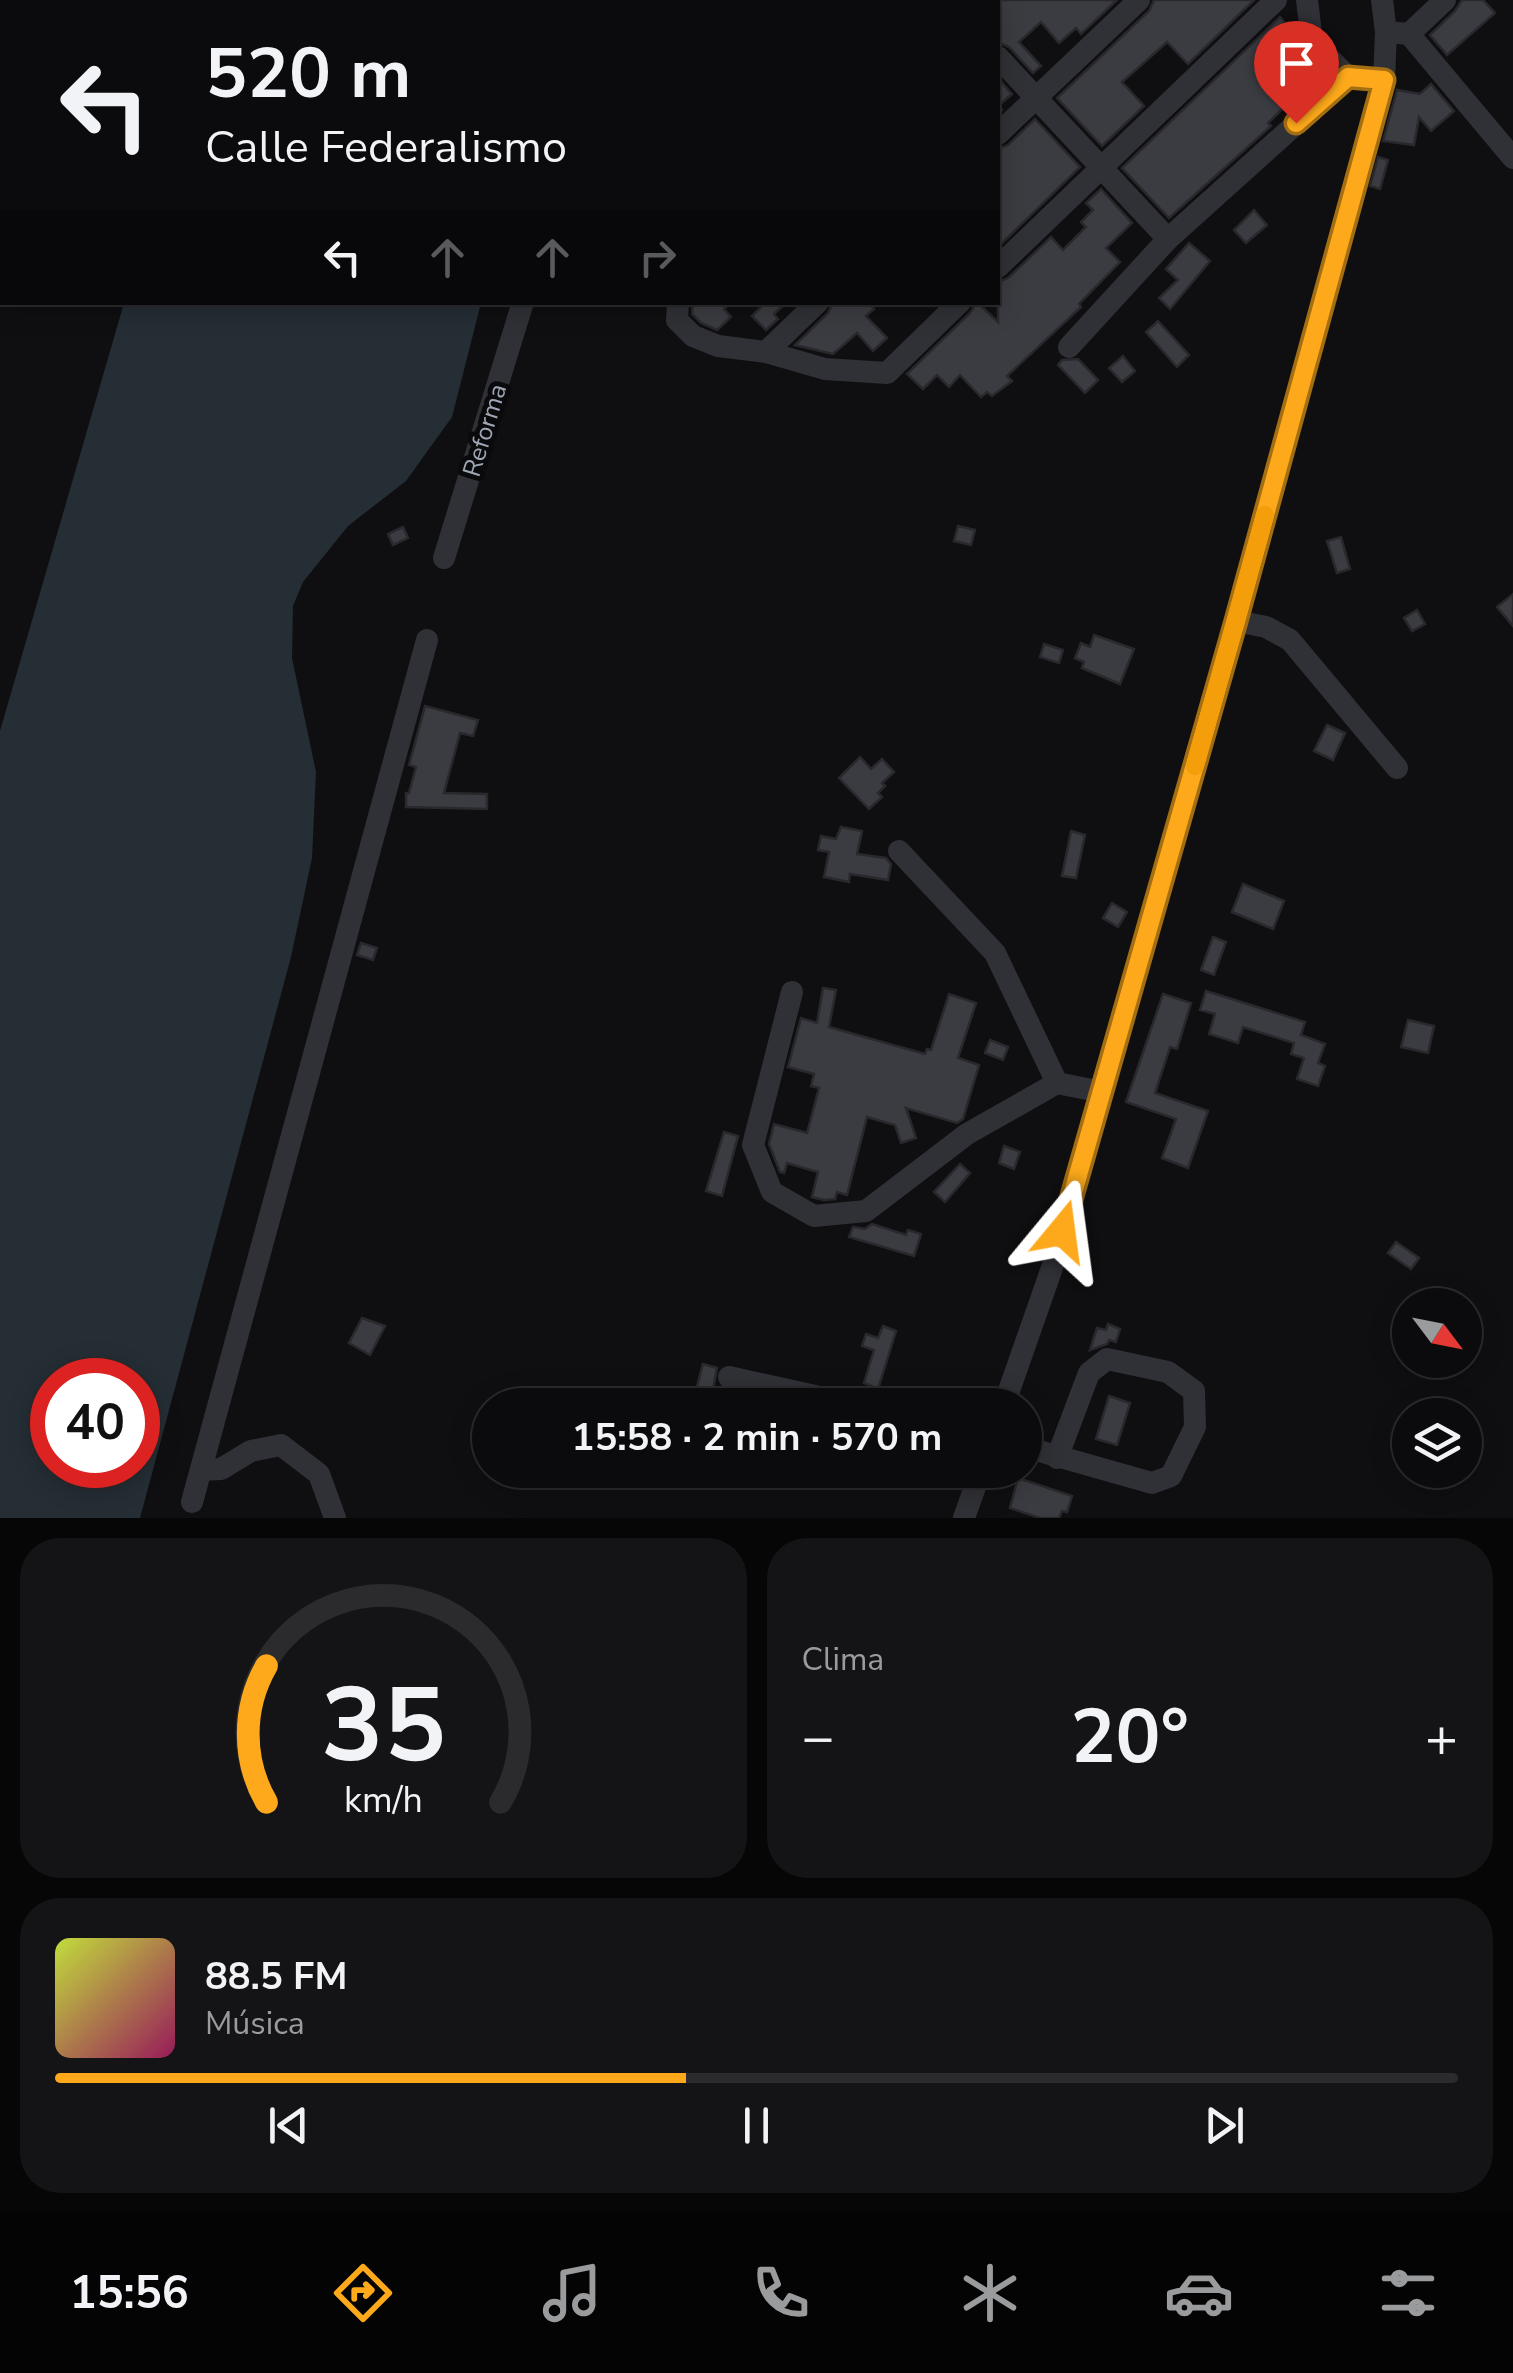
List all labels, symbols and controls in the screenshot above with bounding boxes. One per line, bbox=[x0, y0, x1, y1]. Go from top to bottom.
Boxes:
pin bbox=[1254, 21, 1339, 124]
text: 520 m bbox=[205, 26, 411, 122]
icon: arrive bbox=[1269, 36, 1324, 91]
icon: left bbox=[40, 40, 170, 170]
text: Calle Federalismo bbox=[205, 117, 567, 178]
icon: left bbox=[315, 230, 370, 285]
icon: ahead bbox=[420, 230, 475, 285]
icon: ahead bbox=[525, 230, 580, 285]
icon: right bbox=[630, 230, 685, 285]
street label: Reforma bbox=[455, 380, 515, 481]
position arrow bbox=[1010, 1179, 1114, 1283]
north arrow bbox=[1392, 1288, 1482, 1378]
map controls bbox=[1392, 1288, 1482, 1488]
speed limit sign: 40 bbox=[30, 1358, 160, 1488]
button: layers bbox=[1392, 1398, 1482, 1488]
text: 15:58 · 2 min · 570 m bbox=[572, 1412, 942, 1463]
text: Clima bbox=[802, 1638, 884, 1681]
text: 35 bbox=[321, 1655, 446, 1797]
text: 20° bbox=[1071, 1686, 1189, 1788]
text: − bbox=[802, 1700, 835, 1775]
text: + bbox=[1425, 1700, 1458, 1775]
text: km/h bbox=[344, 1776, 423, 1825]
text: 88.5 FM bbox=[205, 1951, 347, 2002]
text: Música bbox=[205, 2002, 305, 2045]
icon: previous bbox=[261, 2098, 316, 2153]
icon: pause bbox=[729, 2098, 784, 2153]
icon: next bbox=[1197, 2098, 1252, 2153]
icon: directions bbox=[328, 2258, 398, 2328]
icon: music bbox=[537, 2258, 607, 2328]
icon: phone bbox=[746, 2258, 816, 2328]
icon: climate bbox=[955, 2258, 1025, 2328]
icon: car bbox=[1164, 2258, 1234, 2328]
icon: filters bbox=[1373, 2258, 1443, 2328]
text: 15:56 bbox=[70, 2263, 189, 2324]

